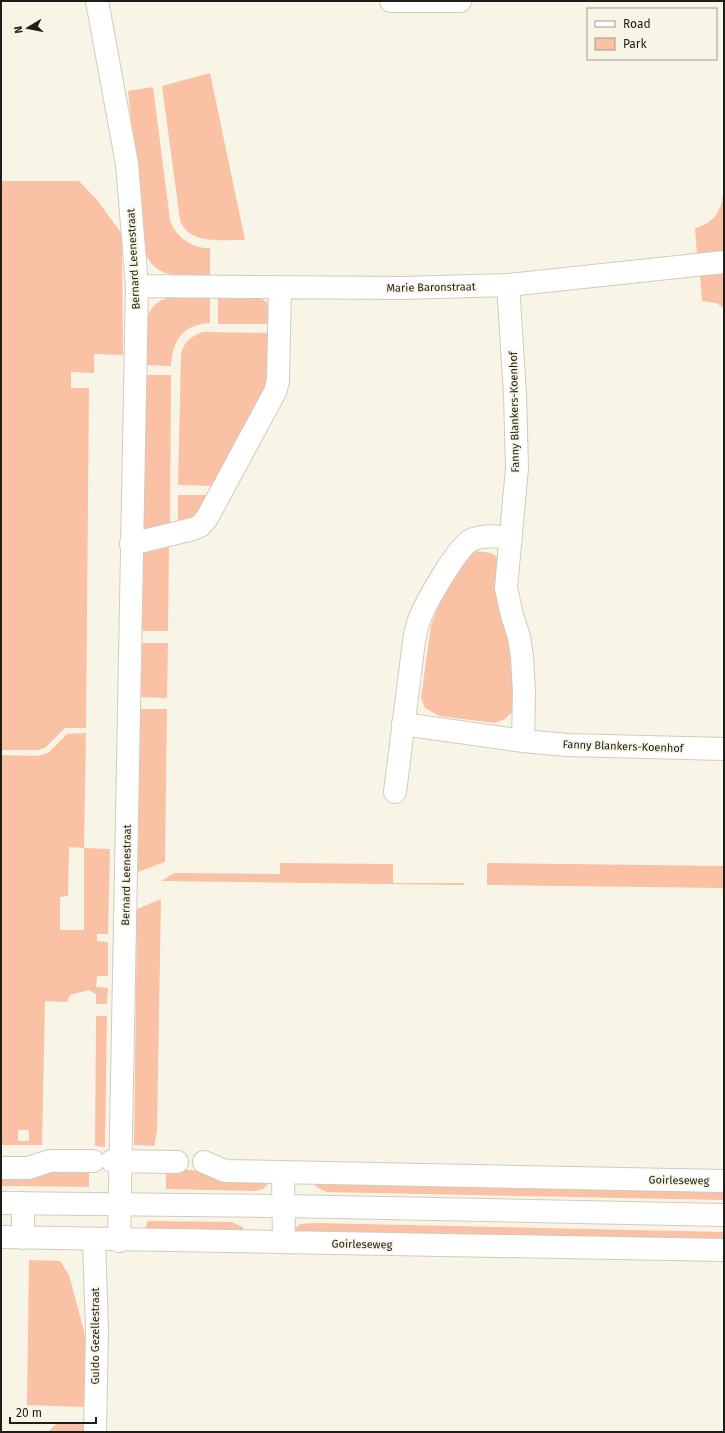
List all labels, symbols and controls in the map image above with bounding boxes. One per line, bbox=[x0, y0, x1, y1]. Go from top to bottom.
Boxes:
north arrow bbox=[8, 8, 48, 48]
legend bbox=[587, 8, 717, 60]
text: Road bbox=[623, 17, 651, 31]
text: N bbox=[12, 25, 26, 34]
text: Park bbox=[623, 37, 647, 51]
street label: Bernard Leenestraat bbox=[124, 208, 143, 310]
street label: Marie Baronstraat bbox=[386, 280, 476, 295]
street label: Fanny Blankers-Koenhof bbox=[507, 350, 522, 473]
street label: Fanny Blankers-Koenhof bbox=[562, 738, 685, 755]
street label: Bernard Leenestraat bbox=[119, 824, 134, 926]
street label: Goirleseweg bbox=[649, 1173, 710, 1188]
street label: Goirleseweg bbox=[332, 1237, 393, 1252]
street label: Guido Gezellestraat bbox=[89, 1287, 102, 1385]
scale bar bbox=[10, 1399, 96, 1425]
text: 20 m bbox=[16, 1406, 42, 1420]

